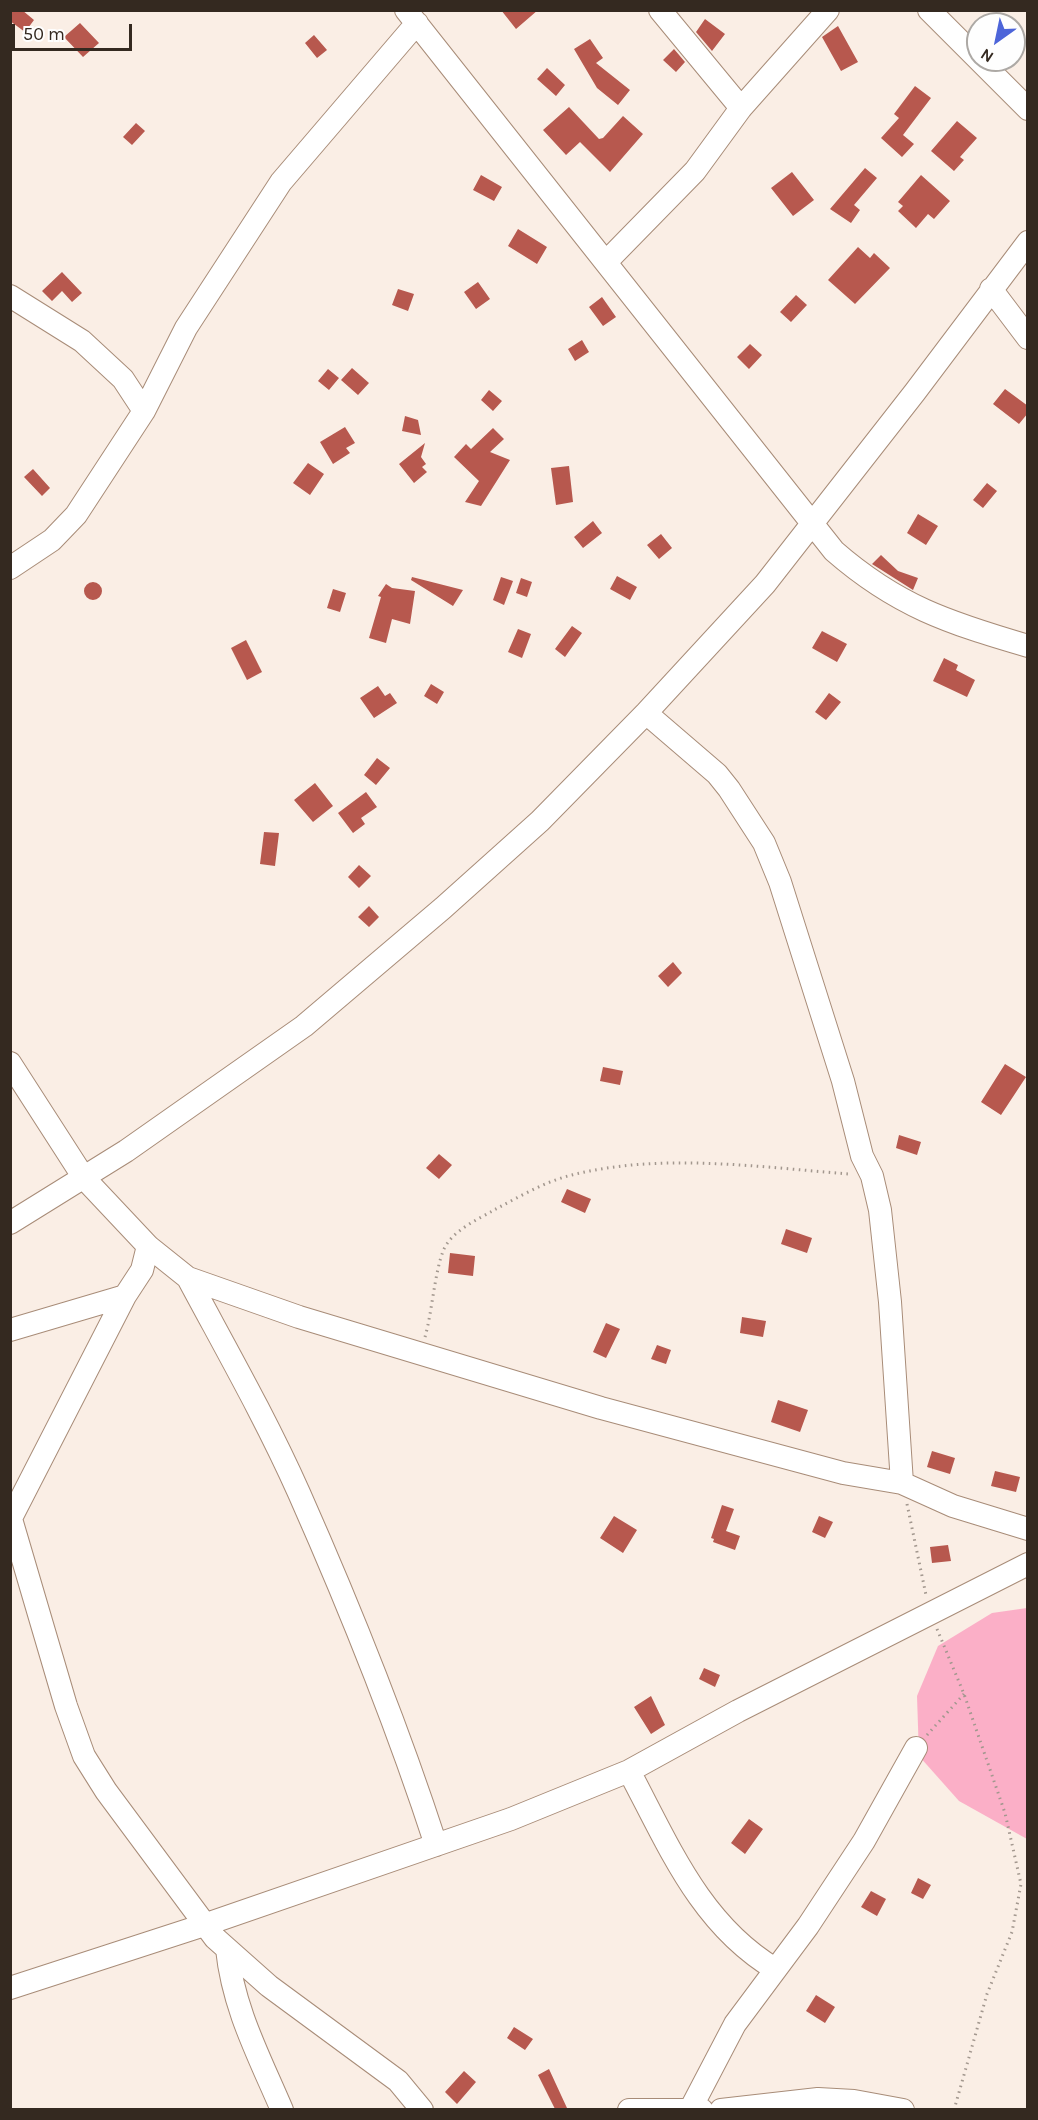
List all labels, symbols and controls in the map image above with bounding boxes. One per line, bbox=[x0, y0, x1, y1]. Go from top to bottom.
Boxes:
scale bar bbox=[15, 12, 135, 50]
north arrow bbox=[966, 12, 1026, 72]
text: 50 m bbox=[23, 23, 65, 45]
text: N bbox=[977, 45, 997, 67]

